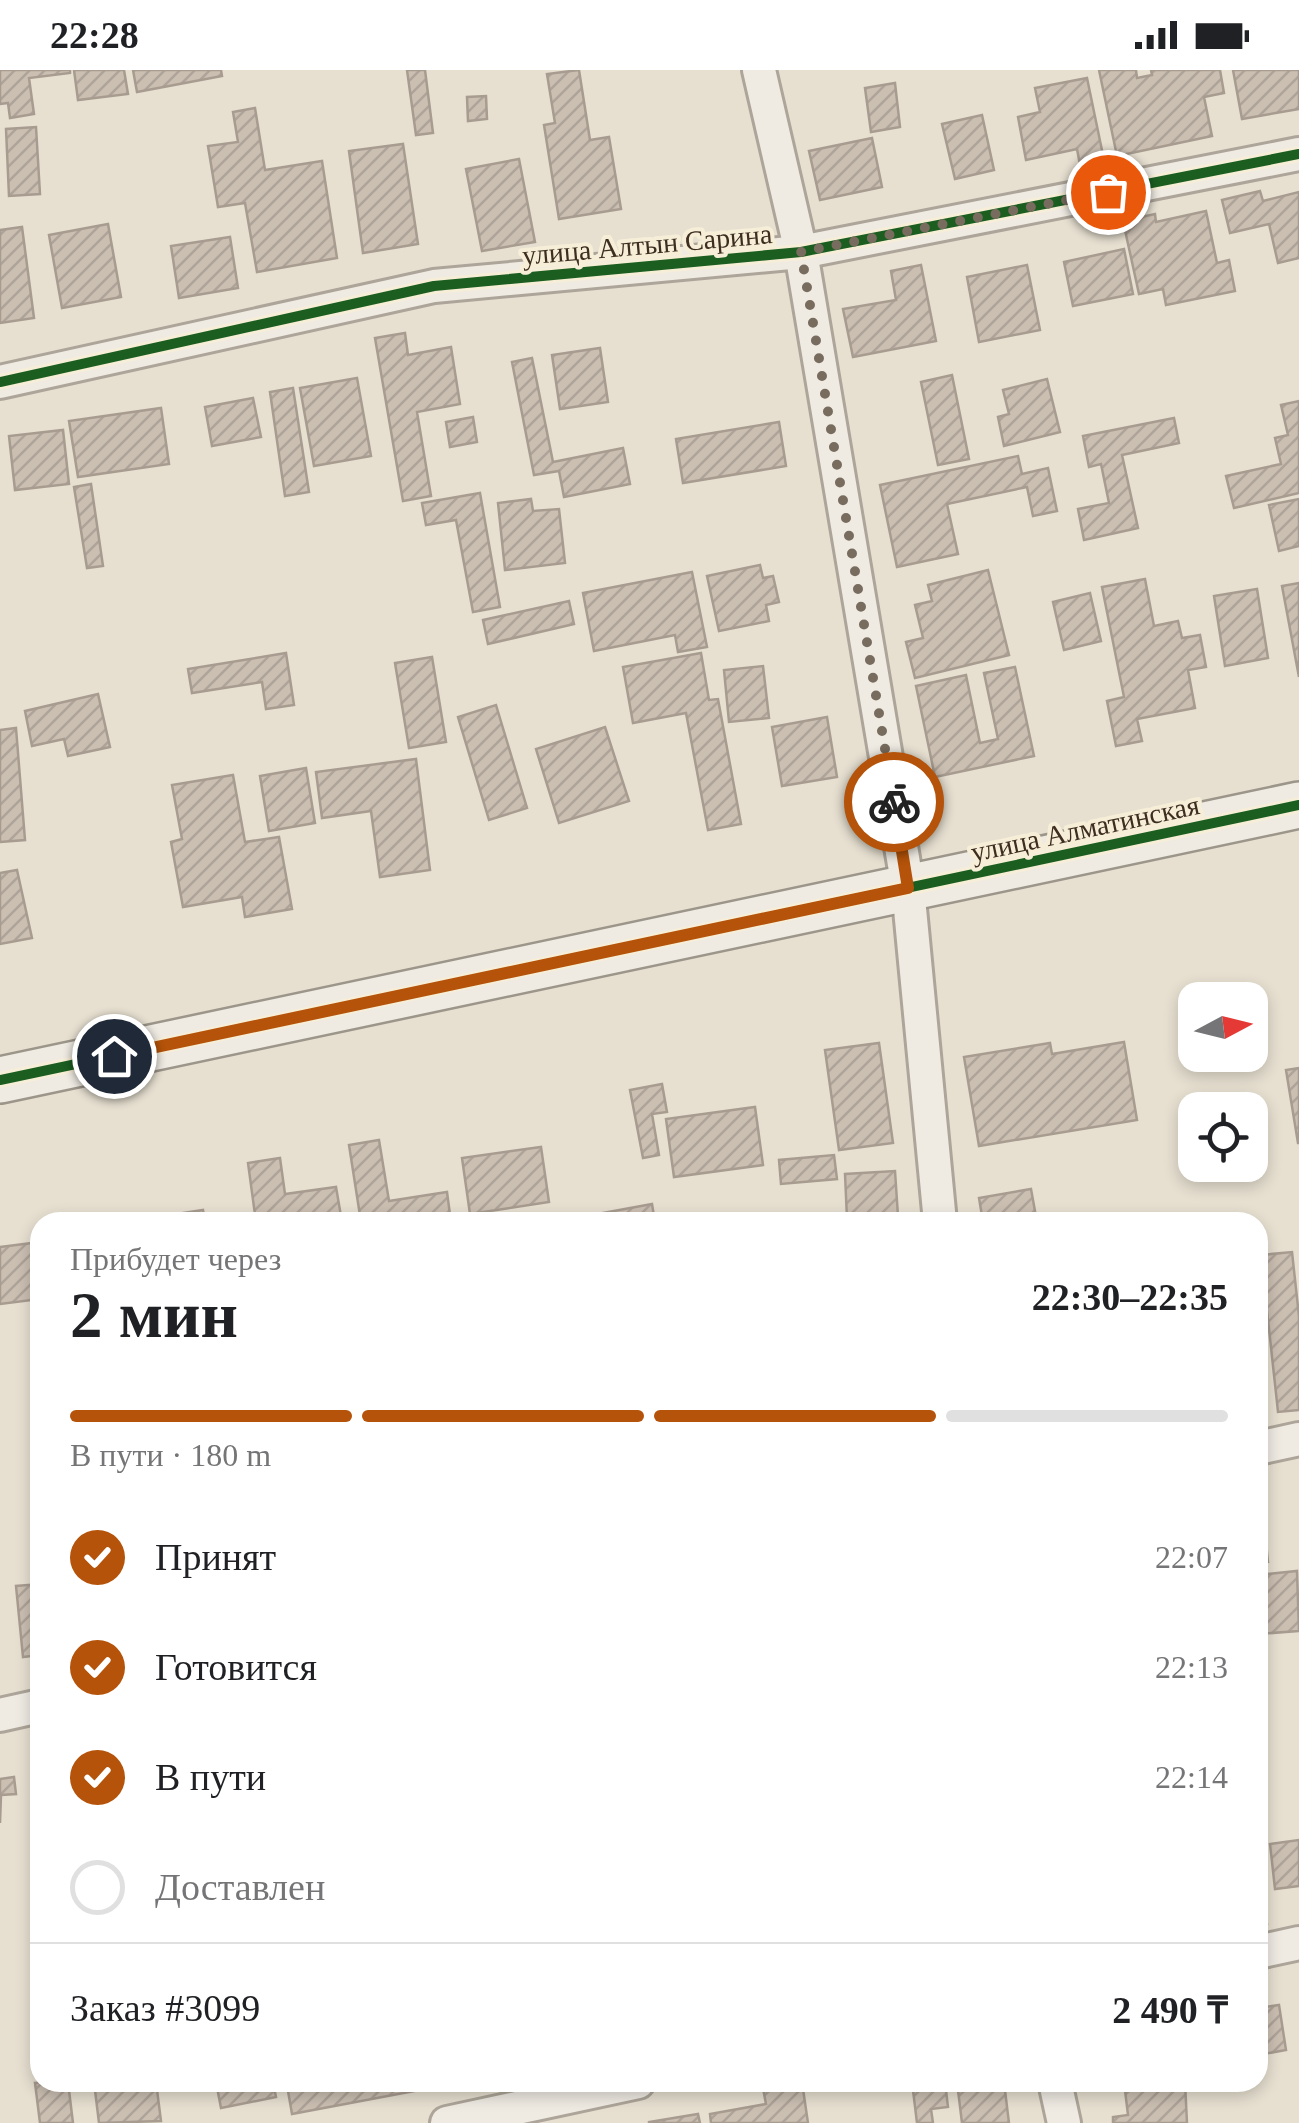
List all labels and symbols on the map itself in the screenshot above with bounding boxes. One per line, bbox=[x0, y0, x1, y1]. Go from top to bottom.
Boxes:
pin bbox=[1066, 150, 1151, 235]
street label: улица Алтын Сарина bbox=[521, 218, 774, 271]
courier bbox=[844, 752, 944, 852]
street label: улица Алматинская bbox=[968, 789, 1202, 868]
north arrow bbox=[1178, 982, 1268, 1072]
pin bbox=[72, 1014, 157, 1099]

